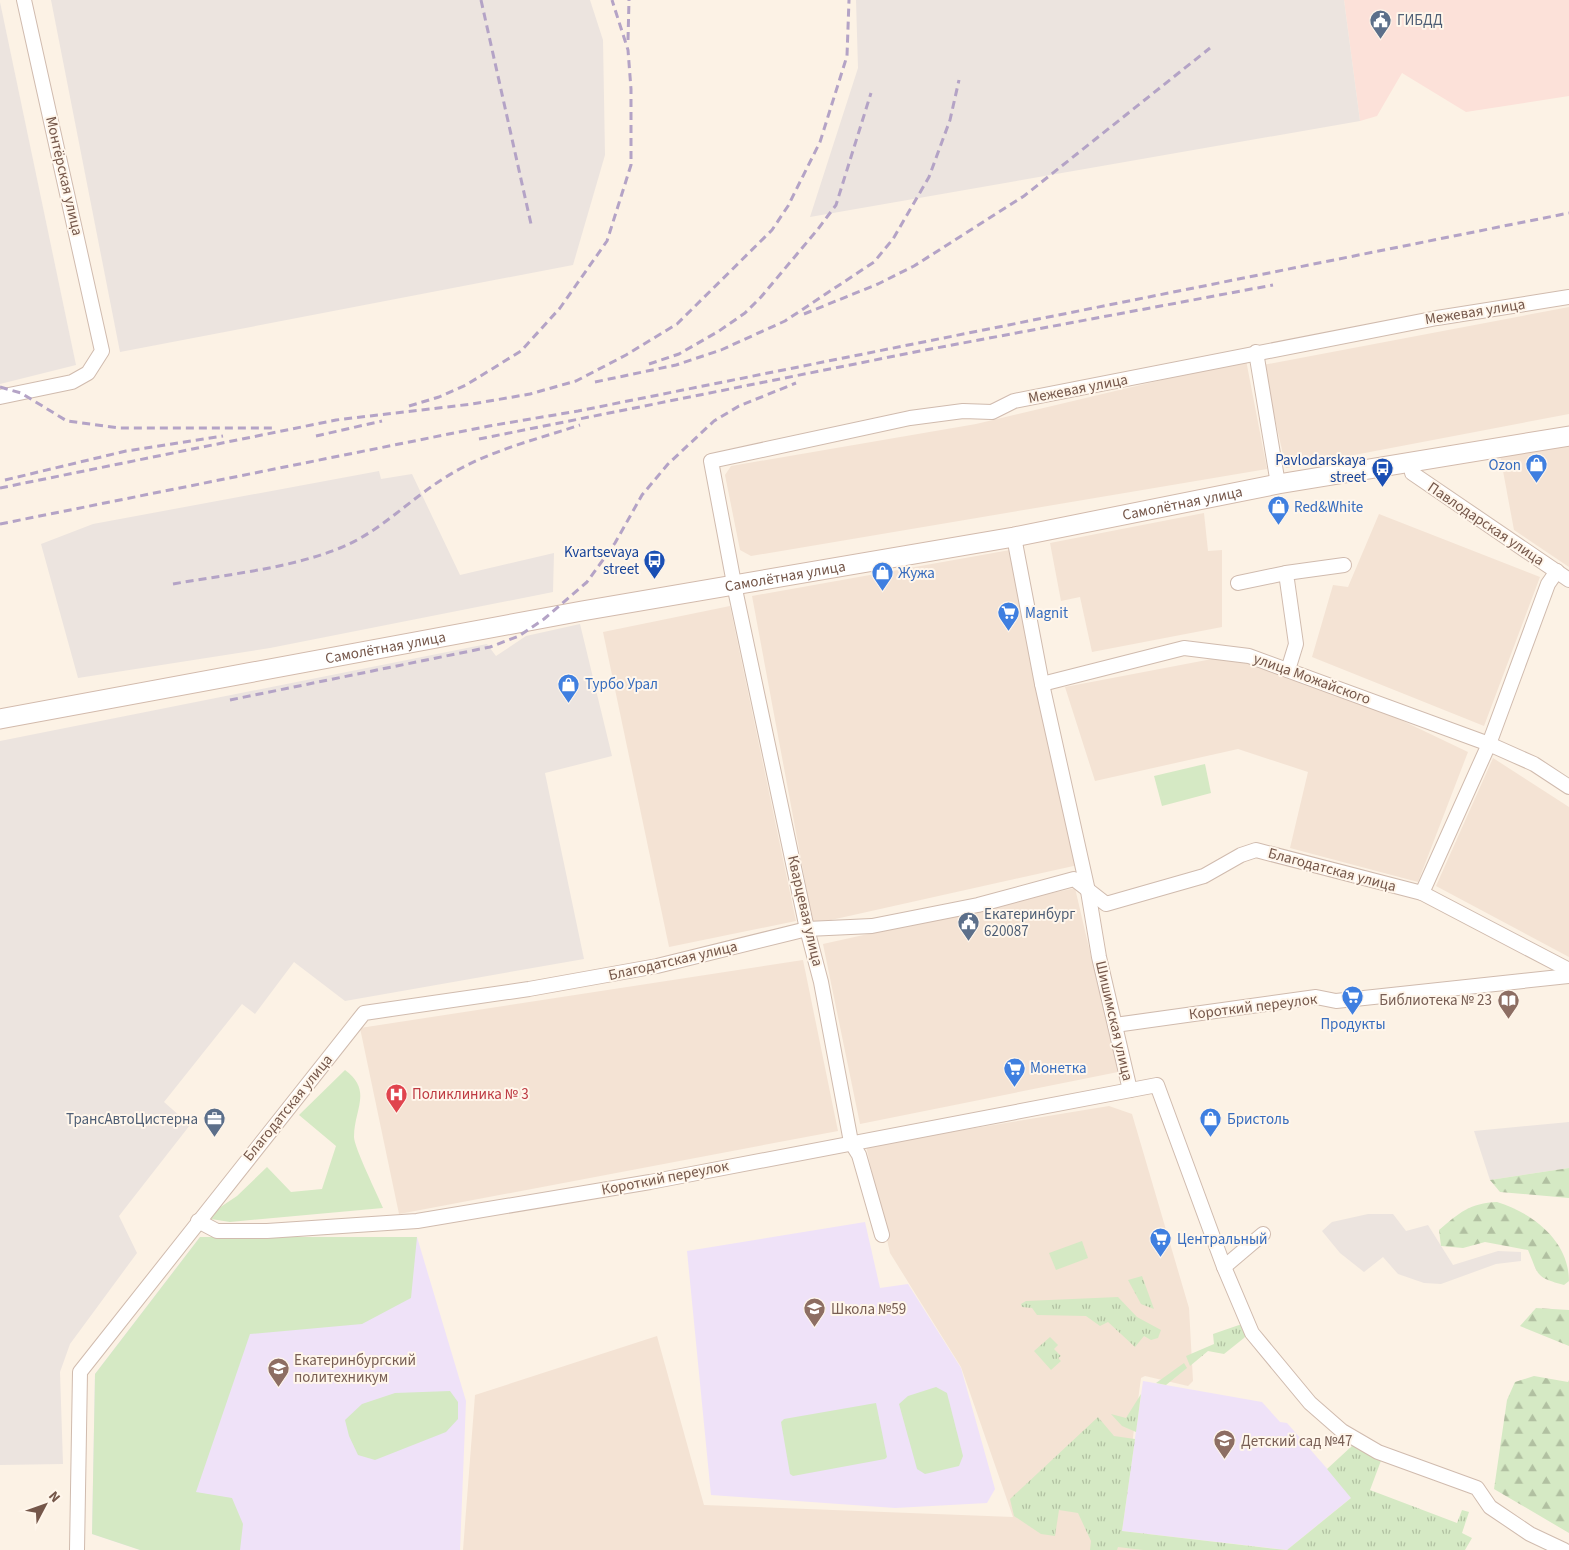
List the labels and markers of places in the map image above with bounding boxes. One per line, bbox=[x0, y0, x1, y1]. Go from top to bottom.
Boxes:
public building icon: ГИБДД bbox=[1369, 8, 1393, 39]
place label: ГИБДД bbox=[1397, 10, 1443, 31]
place label: Pavlodarskaya street bbox=[1275, 450, 1366, 488]
shop icon: Ozon bbox=[1525, 453, 1549, 484]
place label: Ozon bbox=[1489, 455, 1521, 476]
bus stop icon: Pavlodarskaya street bbox=[1370, 457, 1394, 488]
shop icon: Red&White bbox=[1266, 495, 1290, 526]
place label: Red&White bbox=[1294, 497, 1363, 518]
place label: Kvartsevaya street bbox=[564, 542, 639, 580]
bus stop icon: Kvartsevaya street bbox=[643, 549, 667, 580]
shop icon: Жужа bbox=[870, 561, 894, 592]
place label: Жужа bbox=[898, 563, 935, 584]
supermarket icon: Magnit bbox=[997, 601, 1021, 632]
place label: Magnit bbox=[1025, 603, 1068, 624]
shop icon: Турбо Урал bbox=[557, 672, 581, 703]
place label: Турбо Урал bbox=[585, 674, 658, 695]
place label: Екатеринбург 620087 bbox=[984, 904, 1075, 942]
public building icon: Екатеринбург 620087 bbox=[956, 911, 980, 942]
supermarket icon: Продукты bbox=[1341, 984, 1365, 1015]
library icon: Библиотека № 23 bbox=[1496, 988, 1520, 1019]
place label: Библиотека № 23 bbox=[1379, 990, 1492, 1011]
place label: Продукты bbox=[1320, 1014, 1386, 1035]
supermarket icon: Монетка bbox=[1002, 1056, 1026, 1087]
place label: Монетка bbox=[1030, 1058, 1087, 1079]
hospital icon: Поликлиника № 3 bbox=[384, 1082, 408, 1113]
place label: Поликлиника № 3 bbox=[412, 1084, 529, 1105]
office icon: ТрансАвтоЦистерна bbox=[202, 1107, 226, 1138]
shop icon: Бристоль bbox=[1199, 1107, 1223, 1138]
place label: ТрансАвтоЦистерна bbox=[66, 1109, 198, 1130]
place label: Бристоль bbox=[1227, 1109, 1289, 1130]
supermarket icon: Центральный bbox=[1149, 1227, 1173, 1258]
place label: Центральный bbox=[1177, 1229, 1268, 1250]
school or university icon: Школа №59 bbox=[803, 1297, 827, 1328]
place label: Школа №59 bbox=[831, 1299, 906, 1320]
place label: Екатеринбургский политехникум bbox=[294, 1350, 416, 1388]
school or university icon: Екатеринбургский политехникум bbox=[266, 1357, 290, 1388]
school or university icon: Детский сад №47 bbox=[1213, 1429, 1237, 1460]
place label: Детский сад №47 bbox=[1241, 1431, 1352, 1452]

